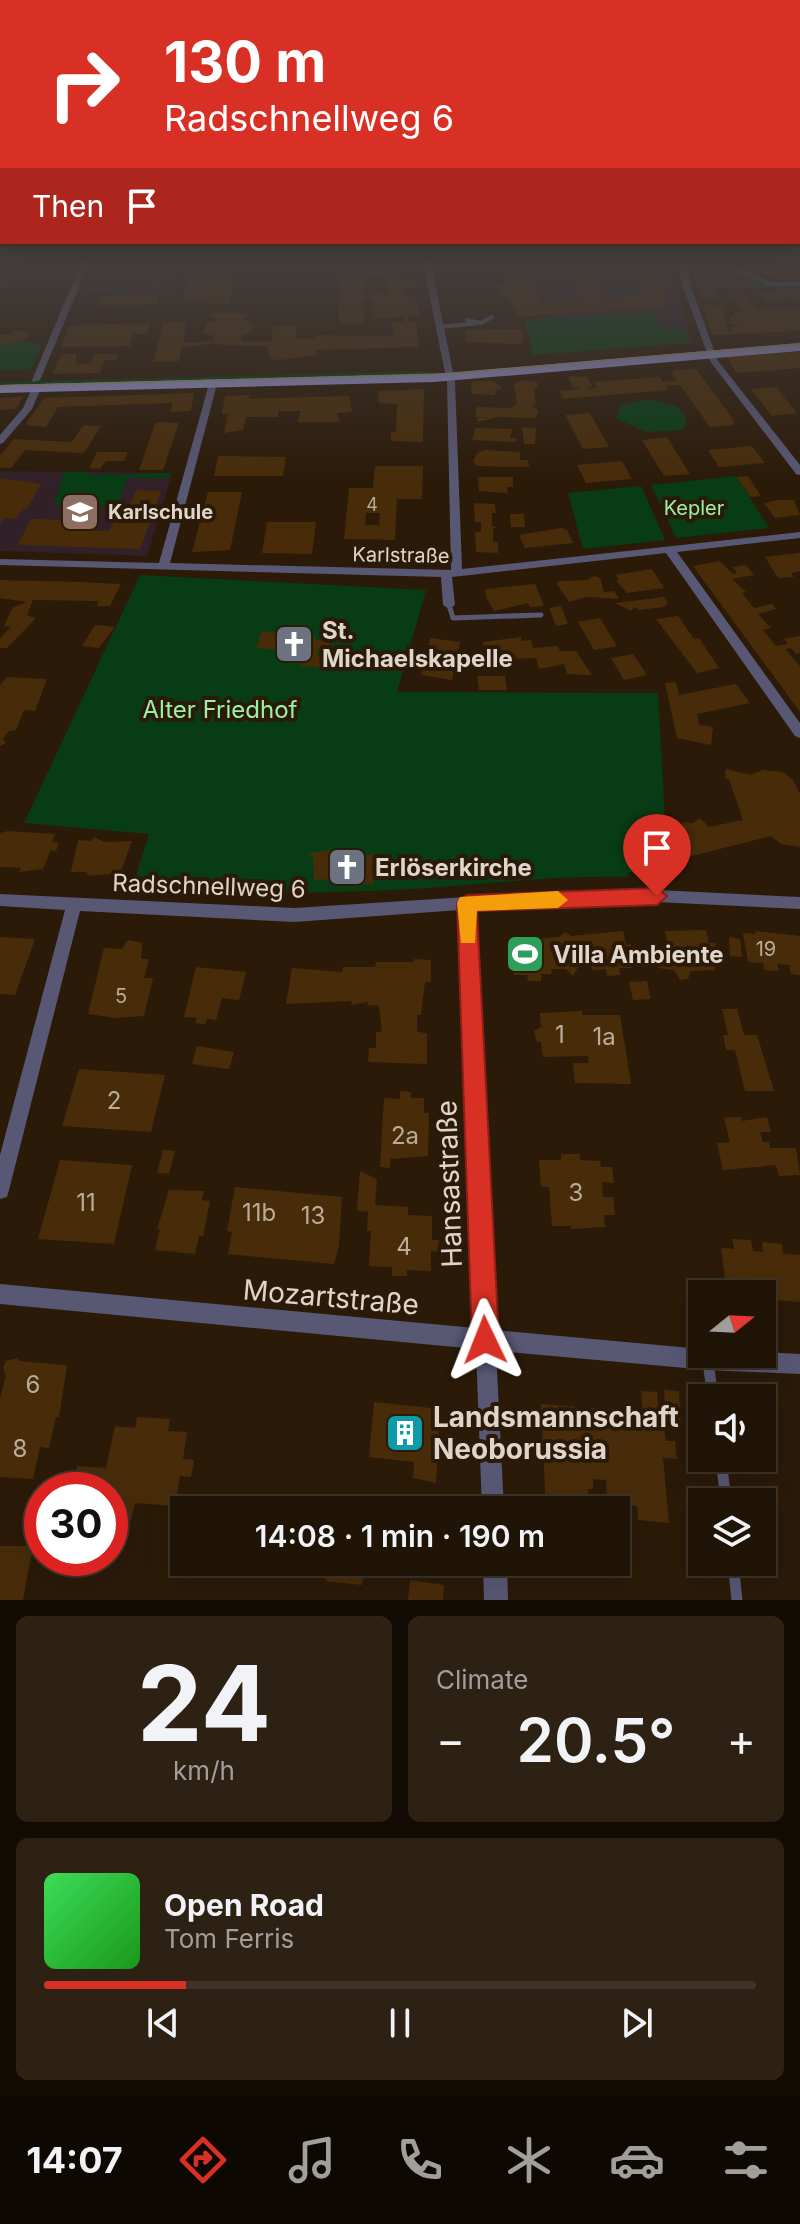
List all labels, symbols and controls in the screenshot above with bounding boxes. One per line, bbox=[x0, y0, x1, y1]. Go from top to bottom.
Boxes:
text: 130 m bbox=[164, 28, 326, 96]
icon: right bbox=[32, 32, 136, 136]
text: Radschnellweg 6 bbox=[164, 96, 454, 140]
icon: arrive bbox=[120, 184, 164, 228]
text: Then bbox=[32, 188, 104, 224]
school or university icon: Karlschule bbox=[59, 491, 101, 533]
house number: 4 bbox=[366, 494, 378, 515]
park label: Kepler bbox=[664, 496, 725, 520]
place label: Karlschule bbox=[108, 500, 213, 524]
street label: Karlstraße bbox=[352, 542, 450, 568]
place label: St. Michaelskapelle bbox=[322, 616, 513, 673]
church icon: St. Michaelskapelle bbox=[273, 623, 315, 665]
park label: Alter Friedhof bbox=[143, 695, 298, 724]
pin bbox=[623, 814, 691, 896]
icon: arrive bbox=[635, 826, 679, 870]
church icon: Erlöserkirche bbox=[326, 846, 368, 888]
place label: Erlöserkirche bbox=[375, 853, 532, 882]
street label: Radschnellweg 6 bbox=[112, 868, 306, 904]
sports icon: Villa Ambiente bbox=[504, 933, 546, 975]
house number: 19 bbox=[756, 937, 776, 961]
place label: Villa Ambiente bbox=[553, 940, 724, 969]
house number: 5 bbox=[115, 984, 127, 1008]
house number: 1 bbox=[555, 1020, 565, 1049]
house number: 1a bbox=[592, 1022, 616, 1051]
house number: 2 bbox=[107, 1086, 121, 1115]
street label: Hansastraße bbox=[429, 1100, 469, 1268]
house number: 2a bbox=[391, 1121, 419, 1150]
house number: 3 bbox=[569, 1178, 583, 1207]
house number: 11 bbox=[76, 1188, 96, 1217]
house number: 11b bbox=[242, 1198, 276, 1227]
house number: 13 bbox=[301, 1201, 325, 1230]
house number: 4 bbox=[396, 1232, 412, 1261]
street label: Mozartstraße bbox=[242, 1272, 420, 1322]
north arrow bbox=[688, 1280, 776, 1368]
map controls bbox=[688, 1280, 776, 1576]
position arrow bbox=[443, 1298, 527, 1382]
house number: 6 bbox=[26, 1370, 40, 1399]
button: sound bbox=[688, 1384, 776, 1472]
place label: Landsmannschaft Neoborussia bbox=[433, 1400, 679, 1466]
building icon: Landsmannschaft Neoborussia bbox=[384, 1412, 426, 1454]
house number: 8 bbox=[13, 1434, 27, 1463]
speed limit sign: 30 bbox=[24, 1472, 128, 1576]
button: layers bbox=[688, 1488, 776, 1576]
text: 14:08 · 1 min · 190 m bbox=[255, 1518, 545, 1554]
text: 24 bbox=[137, 1640, 271, 1766]
text: Climate bbox=[436, 1664, 528, 1695]
text: 20.5° bbox=[517, 1704, 675, 1776]
text: − bbox=[436, 1713, 465, 1767]
text: + bbox=[727, 1713, 756, 1767]
text: km/h bbox=[173, 1755, 235, 1786]
text: Open Road bbox=[164, 1887, 324, 1923]
text: Tom Ferris bbox=[164, 1923, 294, 1954]
icon: previous bbox=[141, 2001, 185, 2045]
icon: pause bbox=[378, 2001, 422, 2045]
icon: next bbox=[615, 2001, 659, 2045]
icon: directions bbox=[175, 2132, 231, 2188]
icon: music bbox=[284, 2132, 340, 2188]
icon: phone bbox=[392, 2132, 448, 2188]
icon: climate bbox=[501, 2132, 557, 2188]
icon: car bbox=[609, 2132, 665, 2188]
icon: filters bbox=[718, 2132, 774, 2188]
text: 14:07 bbox=[26, 2138, 123, 2182]

